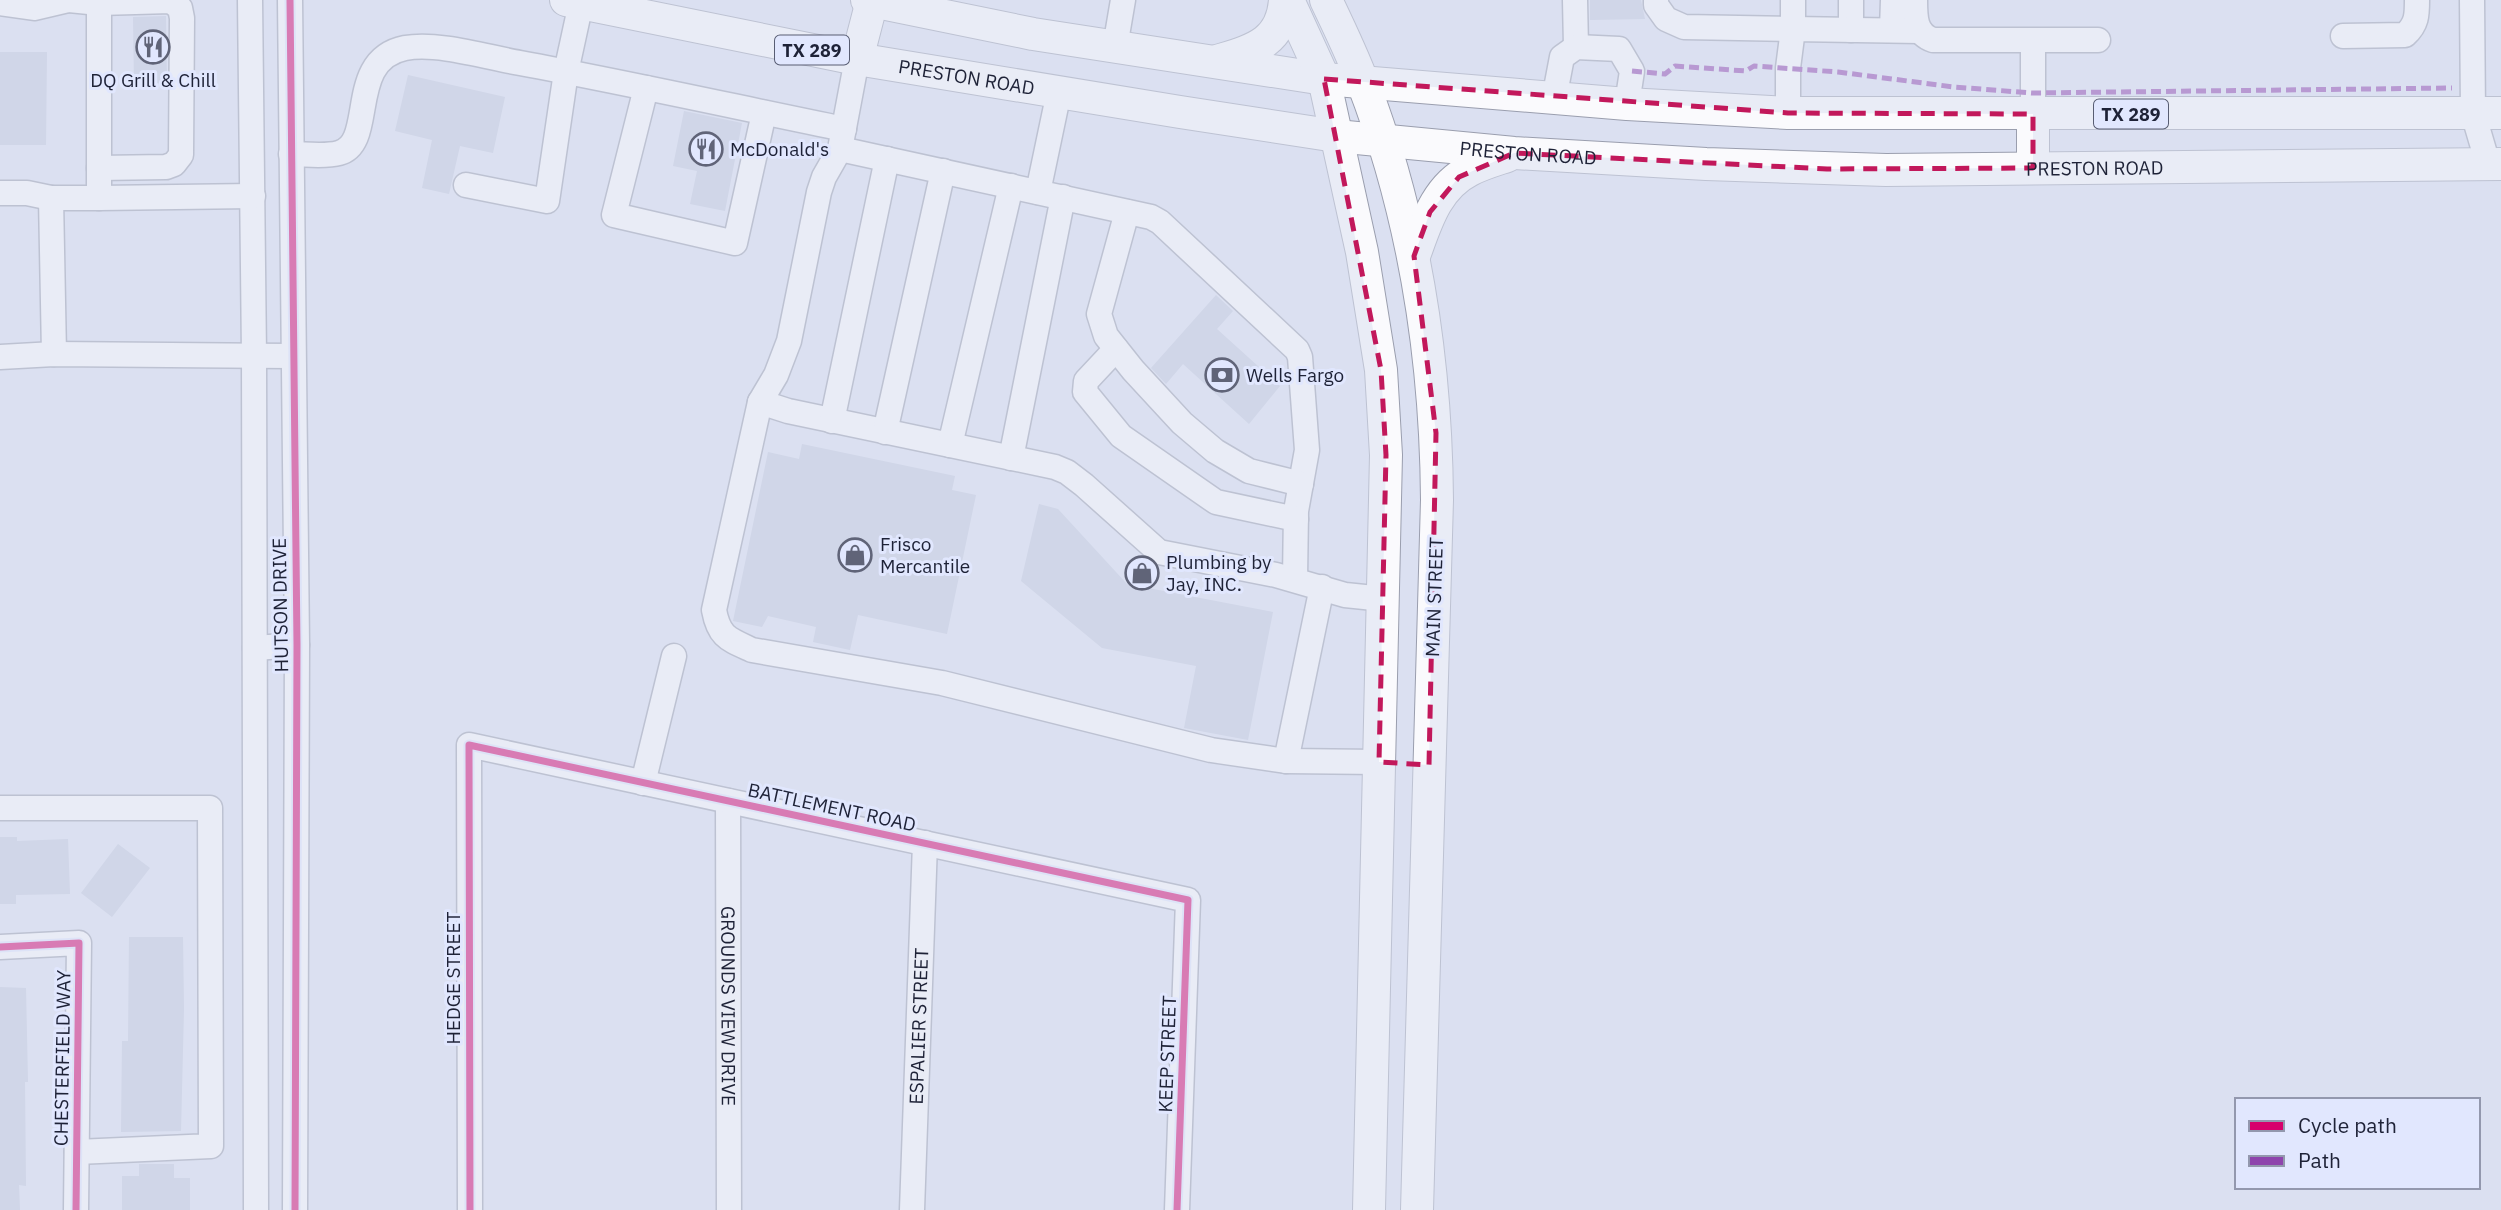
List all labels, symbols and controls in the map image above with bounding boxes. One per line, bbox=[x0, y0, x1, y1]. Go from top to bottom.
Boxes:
restaurant icon: DQ Grill & Chill bbox=[134, 28, 172, 66]
road number: TX 289 bbox=[775, 36, 849, 64]
street label: PRESTON ROAD bbox=[897, 54, 1036, 100]
place label: DQ Grill & Chill bbox=[90, 68, 216, 92]
road number: TX 289 bbox=[2094, 100, 2168, 128]
restaurant icon: McDonald's bbox=[687, 130, 725, 168]
street label: PRESTON ROAD bbox=[1458, 136, 1597, 170]
place label: McDonald's bbox=[730, 137, 829, 161]
street label: PRESTON ROAD bbox=[2026, 155, 2164, 181]
bank icon: Wells Fargo bbox=[1203, 356, 1241, 394]
place label: Wells Fargo bbox=[1246, 363, 1344, 387]
place label: Frisco Mercantile bbox=[880, 532, 970, 578]
shop icon: Frisco Mercantile bbox=[836, 536, 874, 574]
street label: MAIN STREET bbox=[1420, 537, 1448, 657]
street label: HUTSON DRIVE bbox=[267, 538, 293, 672]
place label: Plumbing by Jay, INC. bbox=[1166, 550, 1272, 596]
shop icon: Plumbing by Jay, INC. bbox=[1123, 554, 1161, 592]
street label: BATTLEMENT ROAD bbox=[746, 777, 918, 837]
street label: GROUNDS VIEW DRIVE bbox=[716, 906, 741, 1106]
street label: HEDGE STREET bbox=[441, 911, 465, 1044]
street label: ESPALIER STREET bbox=[904, 947, 933, 1105]
street label: CHESTERFIELD WAY bbox=[48, 969, 76, 1146]
street label: KEEP STREET bbox=[1153, 995, 1181, 1113]
legend bbox=[2235, 1098, 2480, 1189]
text: Cycle path bbox=[2298, 1111, 2397, 1139]
text: Path bbox=[2298, 1146, 2341, 1174]

